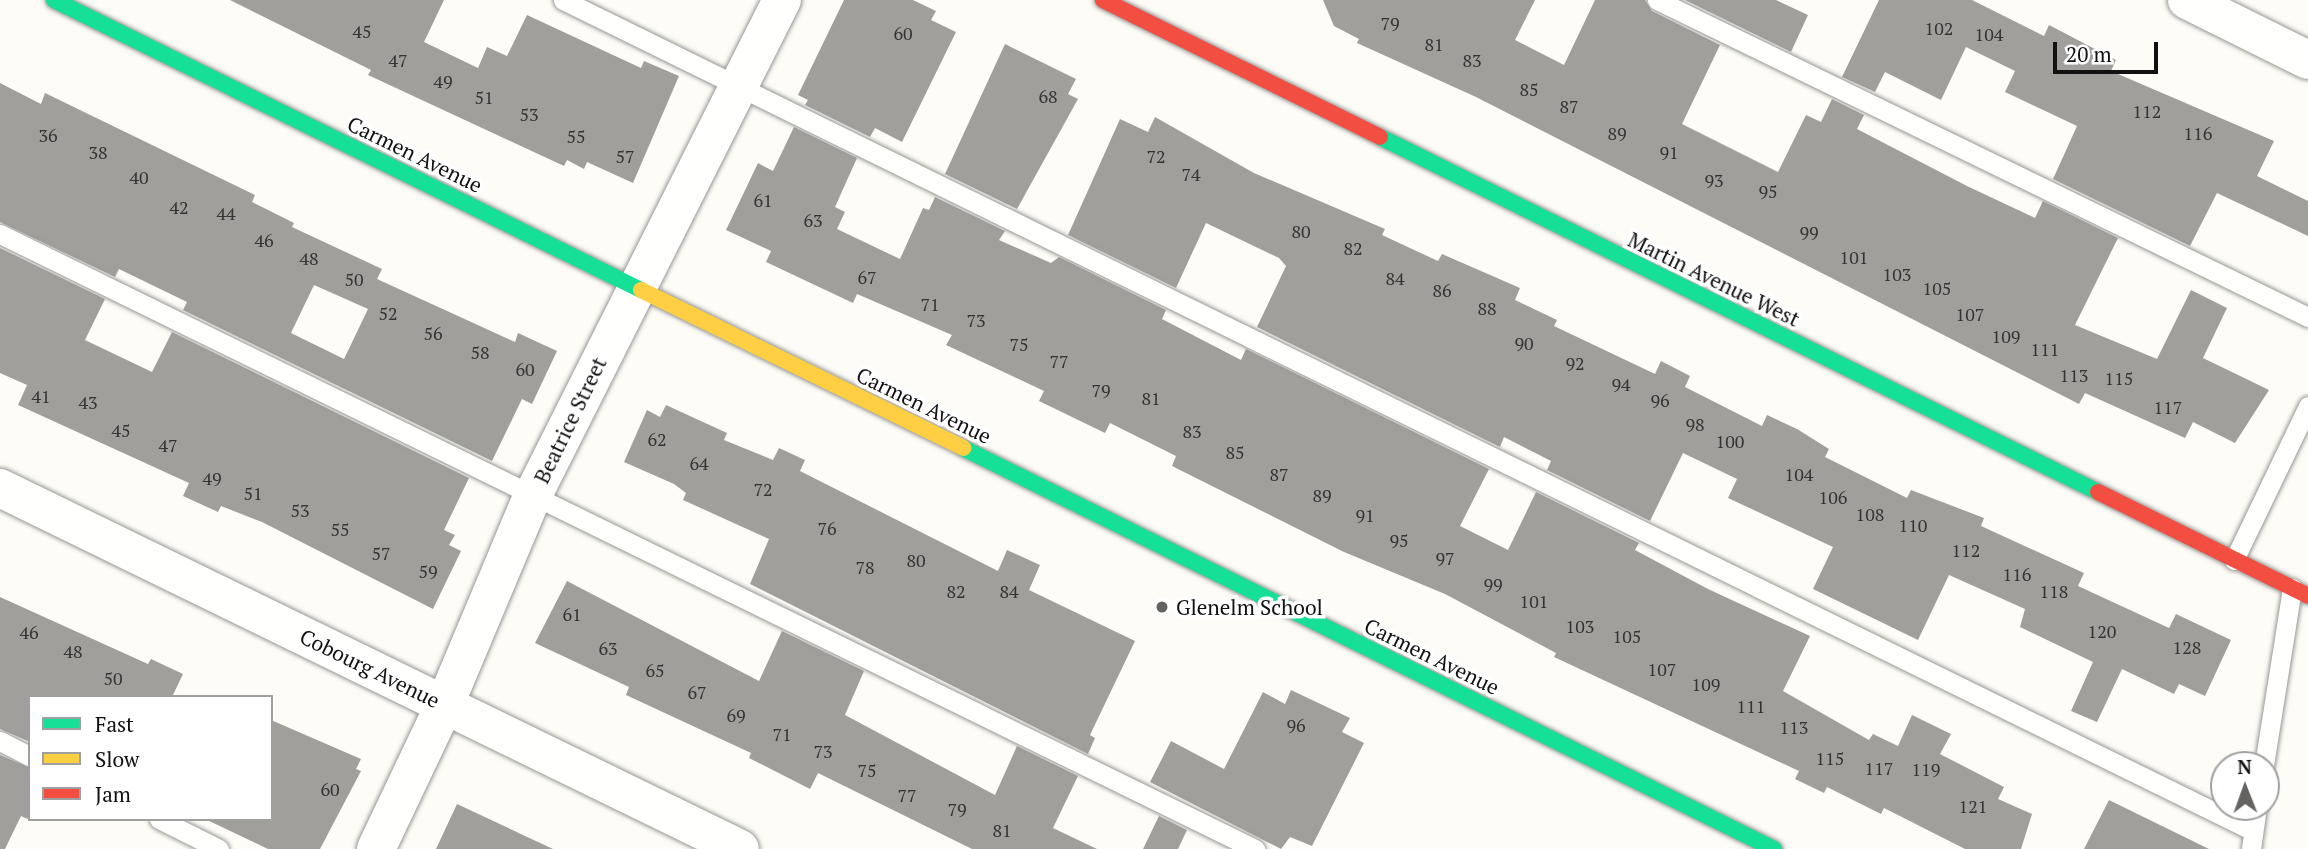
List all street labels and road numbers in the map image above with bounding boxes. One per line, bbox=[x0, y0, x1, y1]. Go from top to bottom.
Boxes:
street label: Carmen Avenue bbox=[343, 110, 487, 198]
street label: Martin Avenue West bbox=[1624, 226, 1804, 332]
street label: Beatrice Street bbox=[529, 353, 611, 487]
street label: Carmen Avenue bbox=[852, 361, 996, 449]
street label: Carmen Avenue bbox=[1360, 612, 1504, 700]
street label: Cobourg Avenue bbox=[296, 623, 444, 713]

